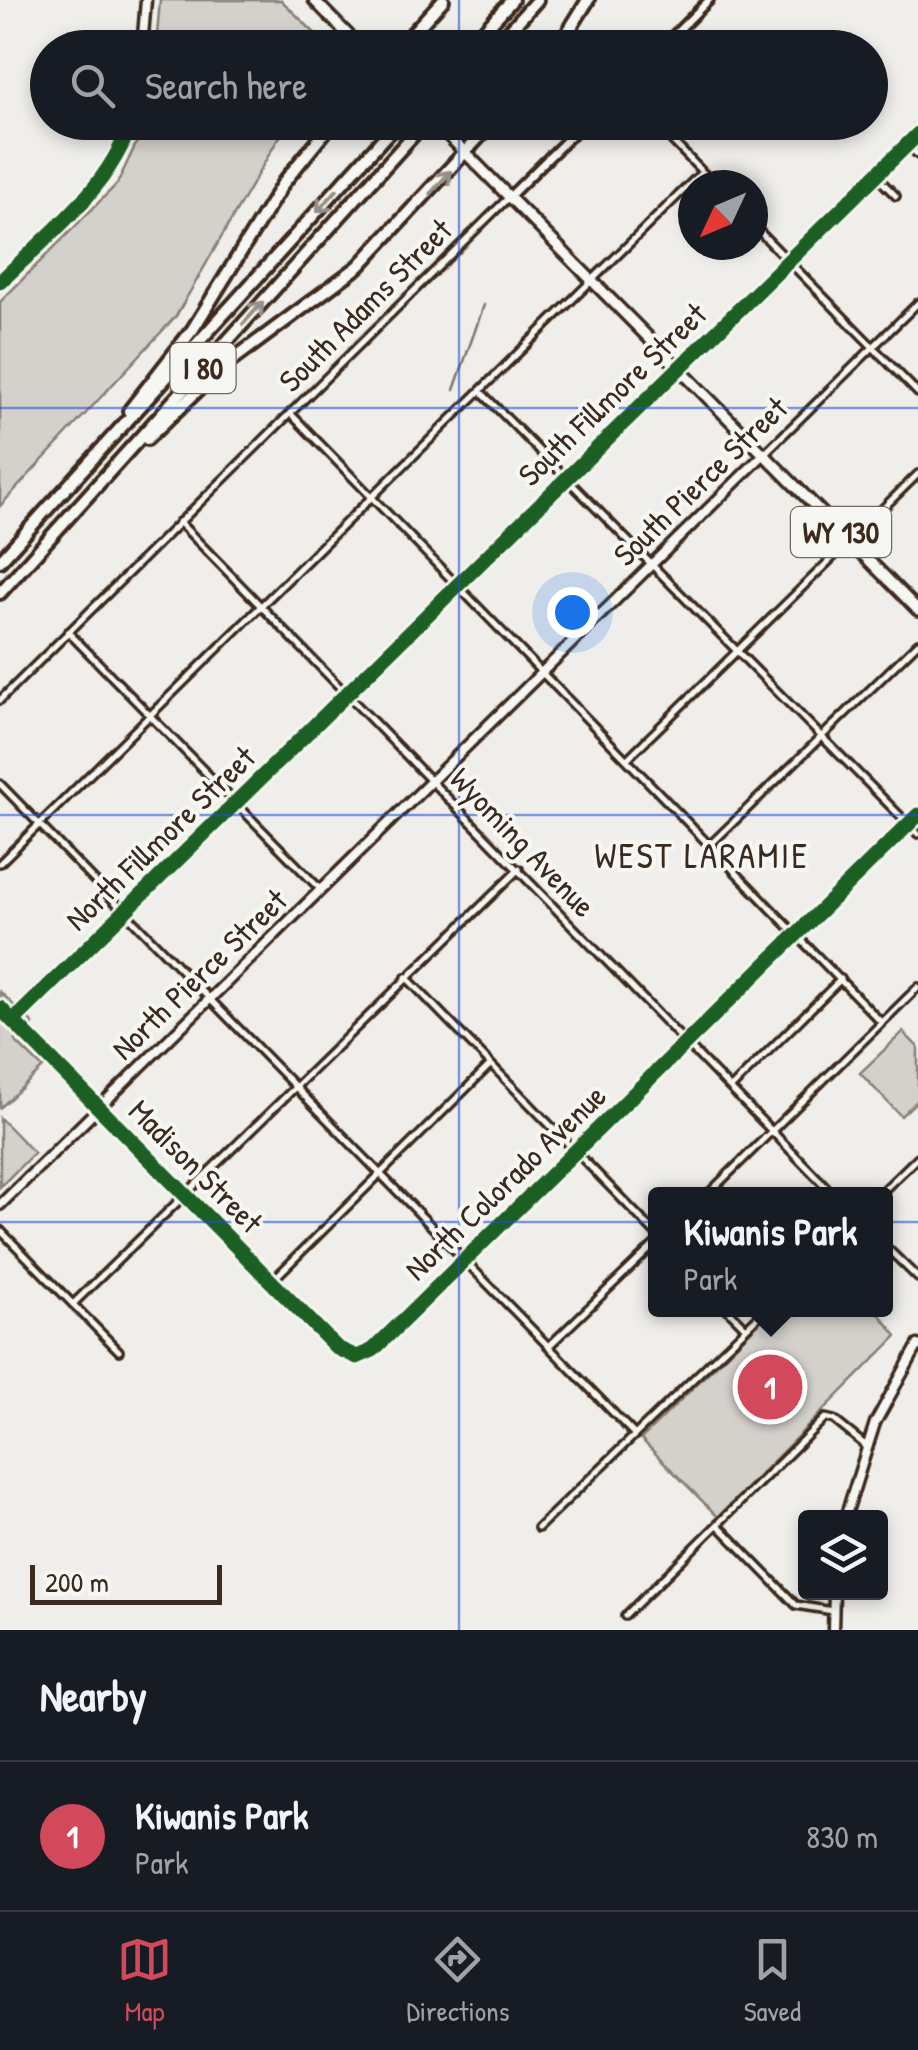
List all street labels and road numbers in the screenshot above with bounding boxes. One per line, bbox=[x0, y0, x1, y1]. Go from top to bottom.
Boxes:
street label: South Adams Street bbox=[269, 208, 462, 401]
street label: South Fillmore Street bbox=[508, 292, 716, 495]
road number: I 80 bbox=[170, 343, 236, 393]
street label: South Pierce Street bbox=[603, 386, 797, 575]
road number: WY 130 bbox=[791, 507, 891, 557]
street label: North Fillmore Street bbox=[56, 736, 265, 940]
street label: Wyoming Avenue bbox=[441, 758, 605, 926]
street label: North Pierce Street bbox=[102, 878, 297, 1069]
street label: North Colorado Avenue bbox=[395, 1074, 615, 1289]
street label: Madison Street bbox=[120, 1090, 273, 1243]

